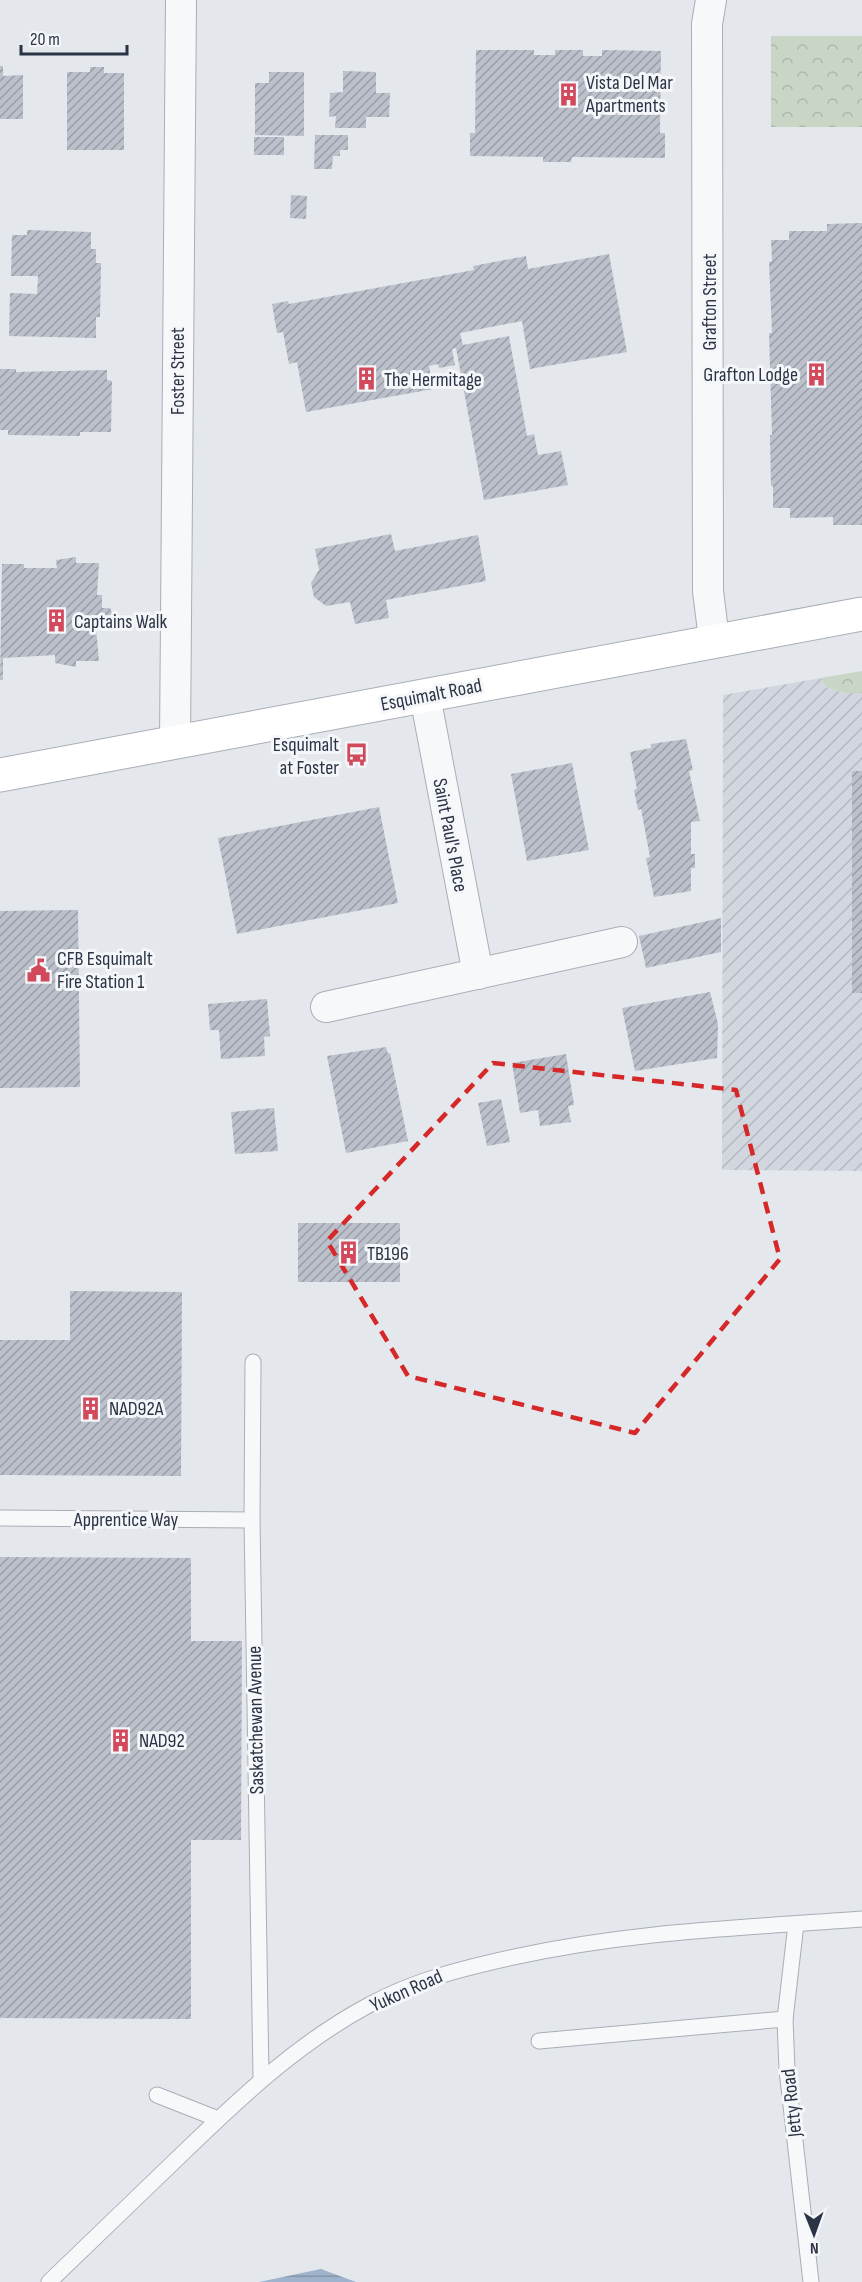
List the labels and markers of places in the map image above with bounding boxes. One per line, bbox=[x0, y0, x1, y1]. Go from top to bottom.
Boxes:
place label: Vista Del Mar Apartments bbox=[585, 71, 673, 118]
building icon: Vista Del Mar Apartments bbox=[555, 81, 581, 107]
building icon: Grafton Lodge bbox=[803, 361, 829, 387]
place label: Grafton Lodge bbox=[703, 363, 798, 387]
building icon: The Hermitage bbox=[353, 366, 379, 392]
place label: The Hermitage bbox=[384, 368, 482, 392]
building icon: Captains Walk bbox=[43, 608, 69, 634]
place label: Captains Walk bbox=[74, 610, 168, 634]
place label: Esquimalt at Foster bbox=[273, 733, 339, 780]
bus stop icon: Esquimalt at Foster bbox=[344, 742, 370, 768]
place label: CFB Esquimalt Fire Station 1 bbox=[57, 947, 153, 994]
public building icon: CFB Esquimalt Fire Station 1 bbox=[26, 957, 52, 983]
building icon: TB196 bbox=[336, 1240, 362, 1266]
place label: TB196 bbox=[367, 1242, 409, 1266]
building icon: NAD92A bbox=[78, 1395, 104, 1421]
place label: NAD92A bbox=[109, 1397, 164, 1421]
building icon: NAD92 bbox=[108, 1727, 134, 1753]
place label: NAD92 bbox=[139, 1729, 185, 1753]

